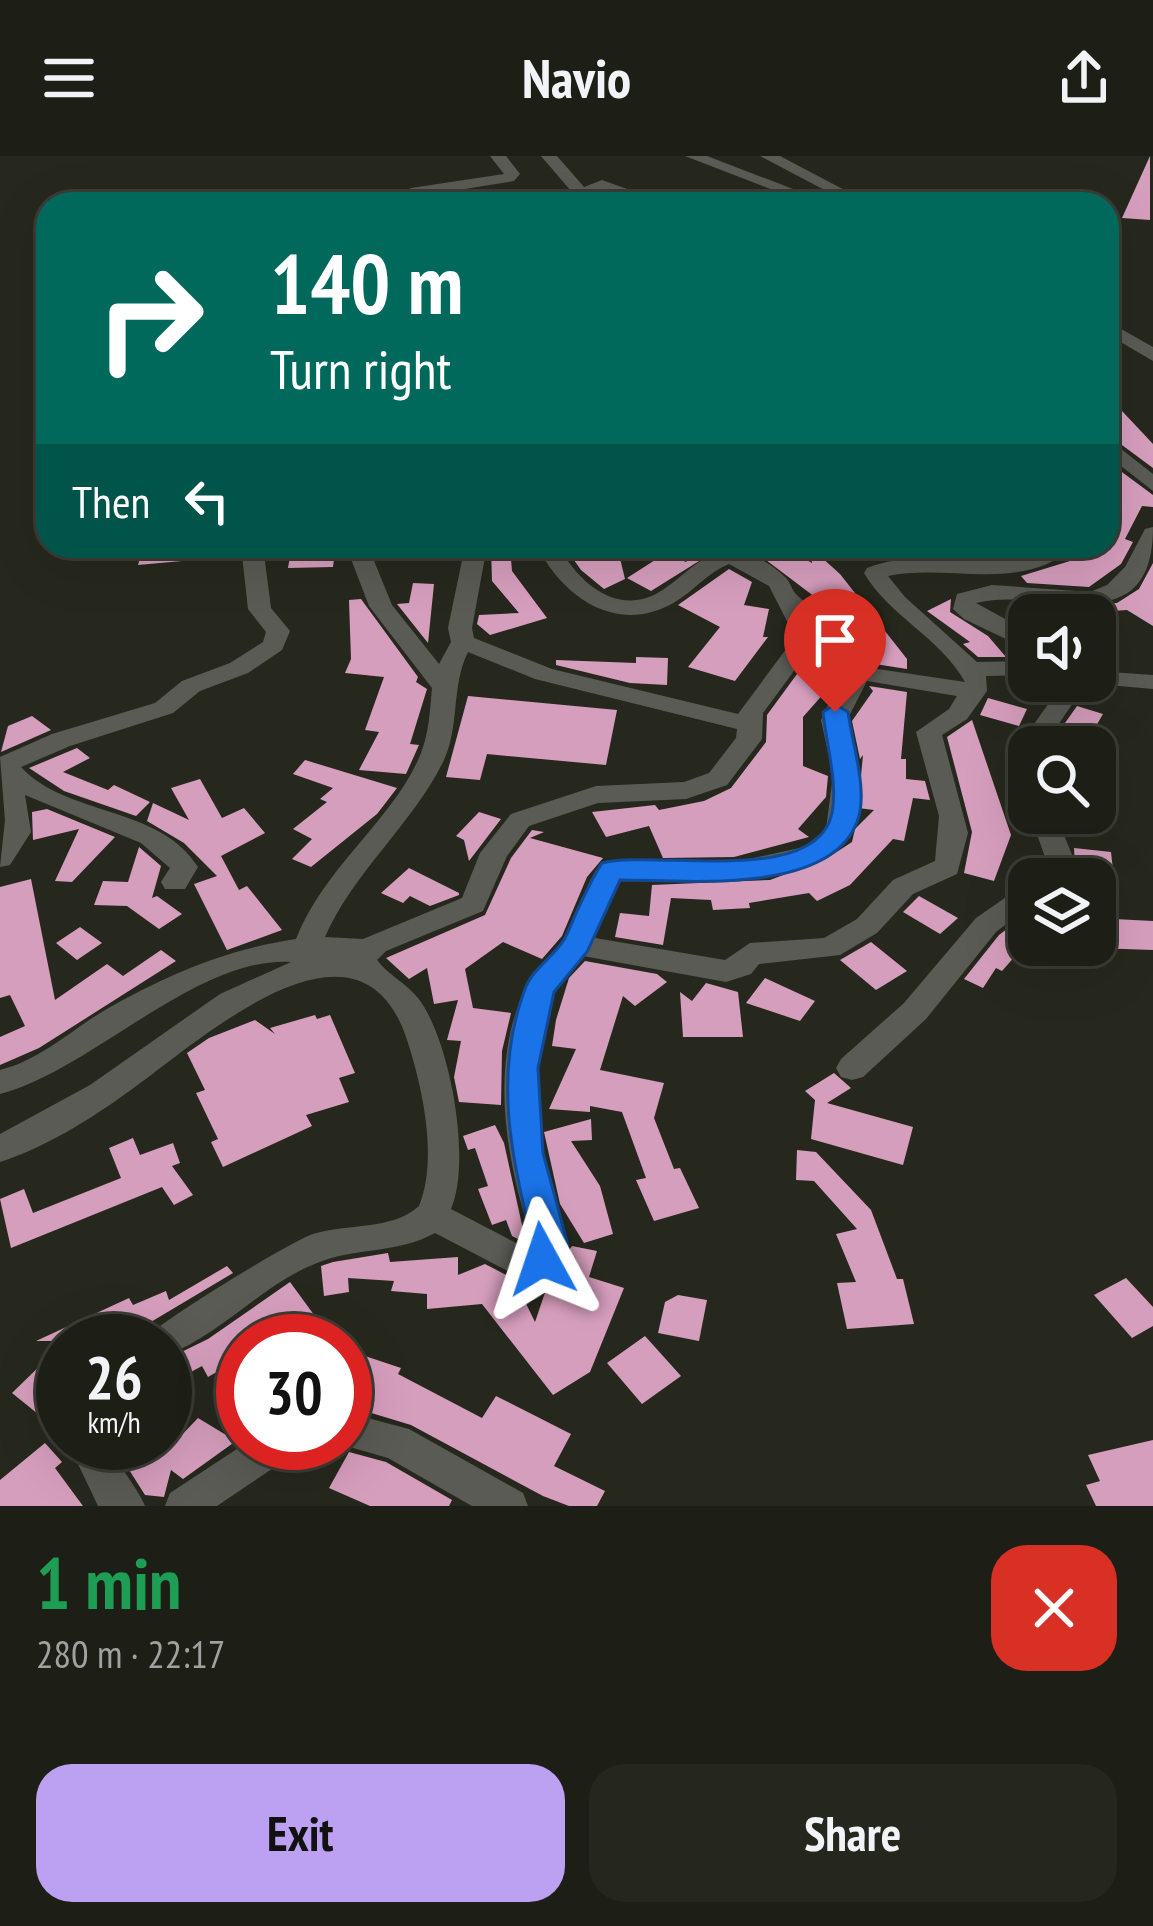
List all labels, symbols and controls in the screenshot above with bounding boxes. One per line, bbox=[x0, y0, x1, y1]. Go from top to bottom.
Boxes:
text: Navio bbox=[522, 43, 631, 113]
icon: menu bbox=[36, 45, 102, 111]
icon: share bbox=[1051, 45, 1117, 111]
text: 140 m bbox=[270, 228, 463, 337]
icon: right bbox=[72, 240, 228, 396]
text: Turn right bbox=[270, 334, 451, 404]
icon: left bbox=[174, 468, 240, 534]
text: Then bbox=[72, 472, 150, 530]
pin bbox=[784, 589, 886, 712]
map controls bbox=[1008, 594, 1116, 966]
button: sound bbox=[1008, 594, 1116, 702]
icon: arrive bbox=[802, 607, 868, 673]
button: search bbox=[1008, 726, 1116, 834]
button: layers bbox=[1008, 858, 1116, 966]
position arrow bbox=[479, 1196, 605, 1322]
speed limit sign: 30 bbox=[216, 1314, 372, 1470]
text: 26 bbox=[85, 1338, 143, 1416]
text: km/h bbox=[87, 1402, 141, 1441]
text: 1 min bbox=[36, 1536, 181, 1629]
button: close bbox=[991, 1545, 1117, 1671]
text: 280 m · 22:17 bbox=[36, 1628, 225, 1679]
button: Exit bbox=[36, 1764, 565, 1902]
button: Share bbox=[589, 1764, 1117, 1902]

